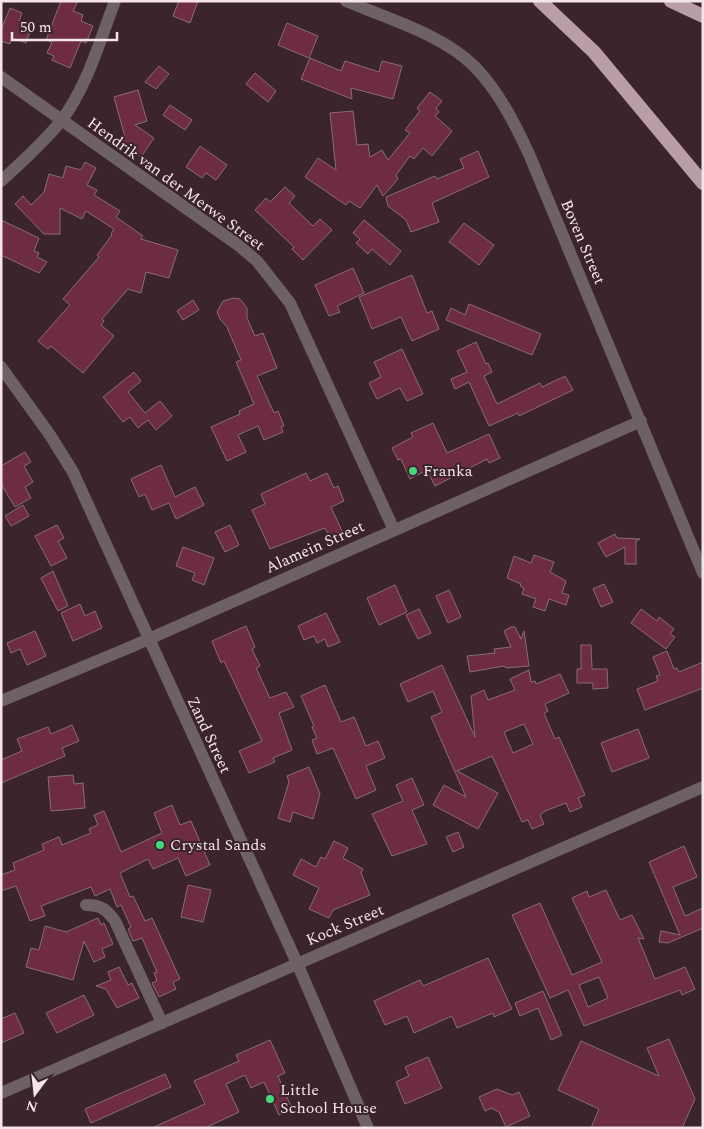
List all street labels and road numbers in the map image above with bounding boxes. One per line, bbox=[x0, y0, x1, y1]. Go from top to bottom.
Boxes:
street label: Hendrik van der Merwe Street bbox=[82, 111, 270, 257]
street label: Boven Street bbox=[554, 196, 612, 288]
street label: Alamein Street bbox=[262, 514, 369, 580]
street label: Zand Street bbox=[181, 693, 237, 778]
street label: Kock Street bbox=[302, 898, 388, 952]

